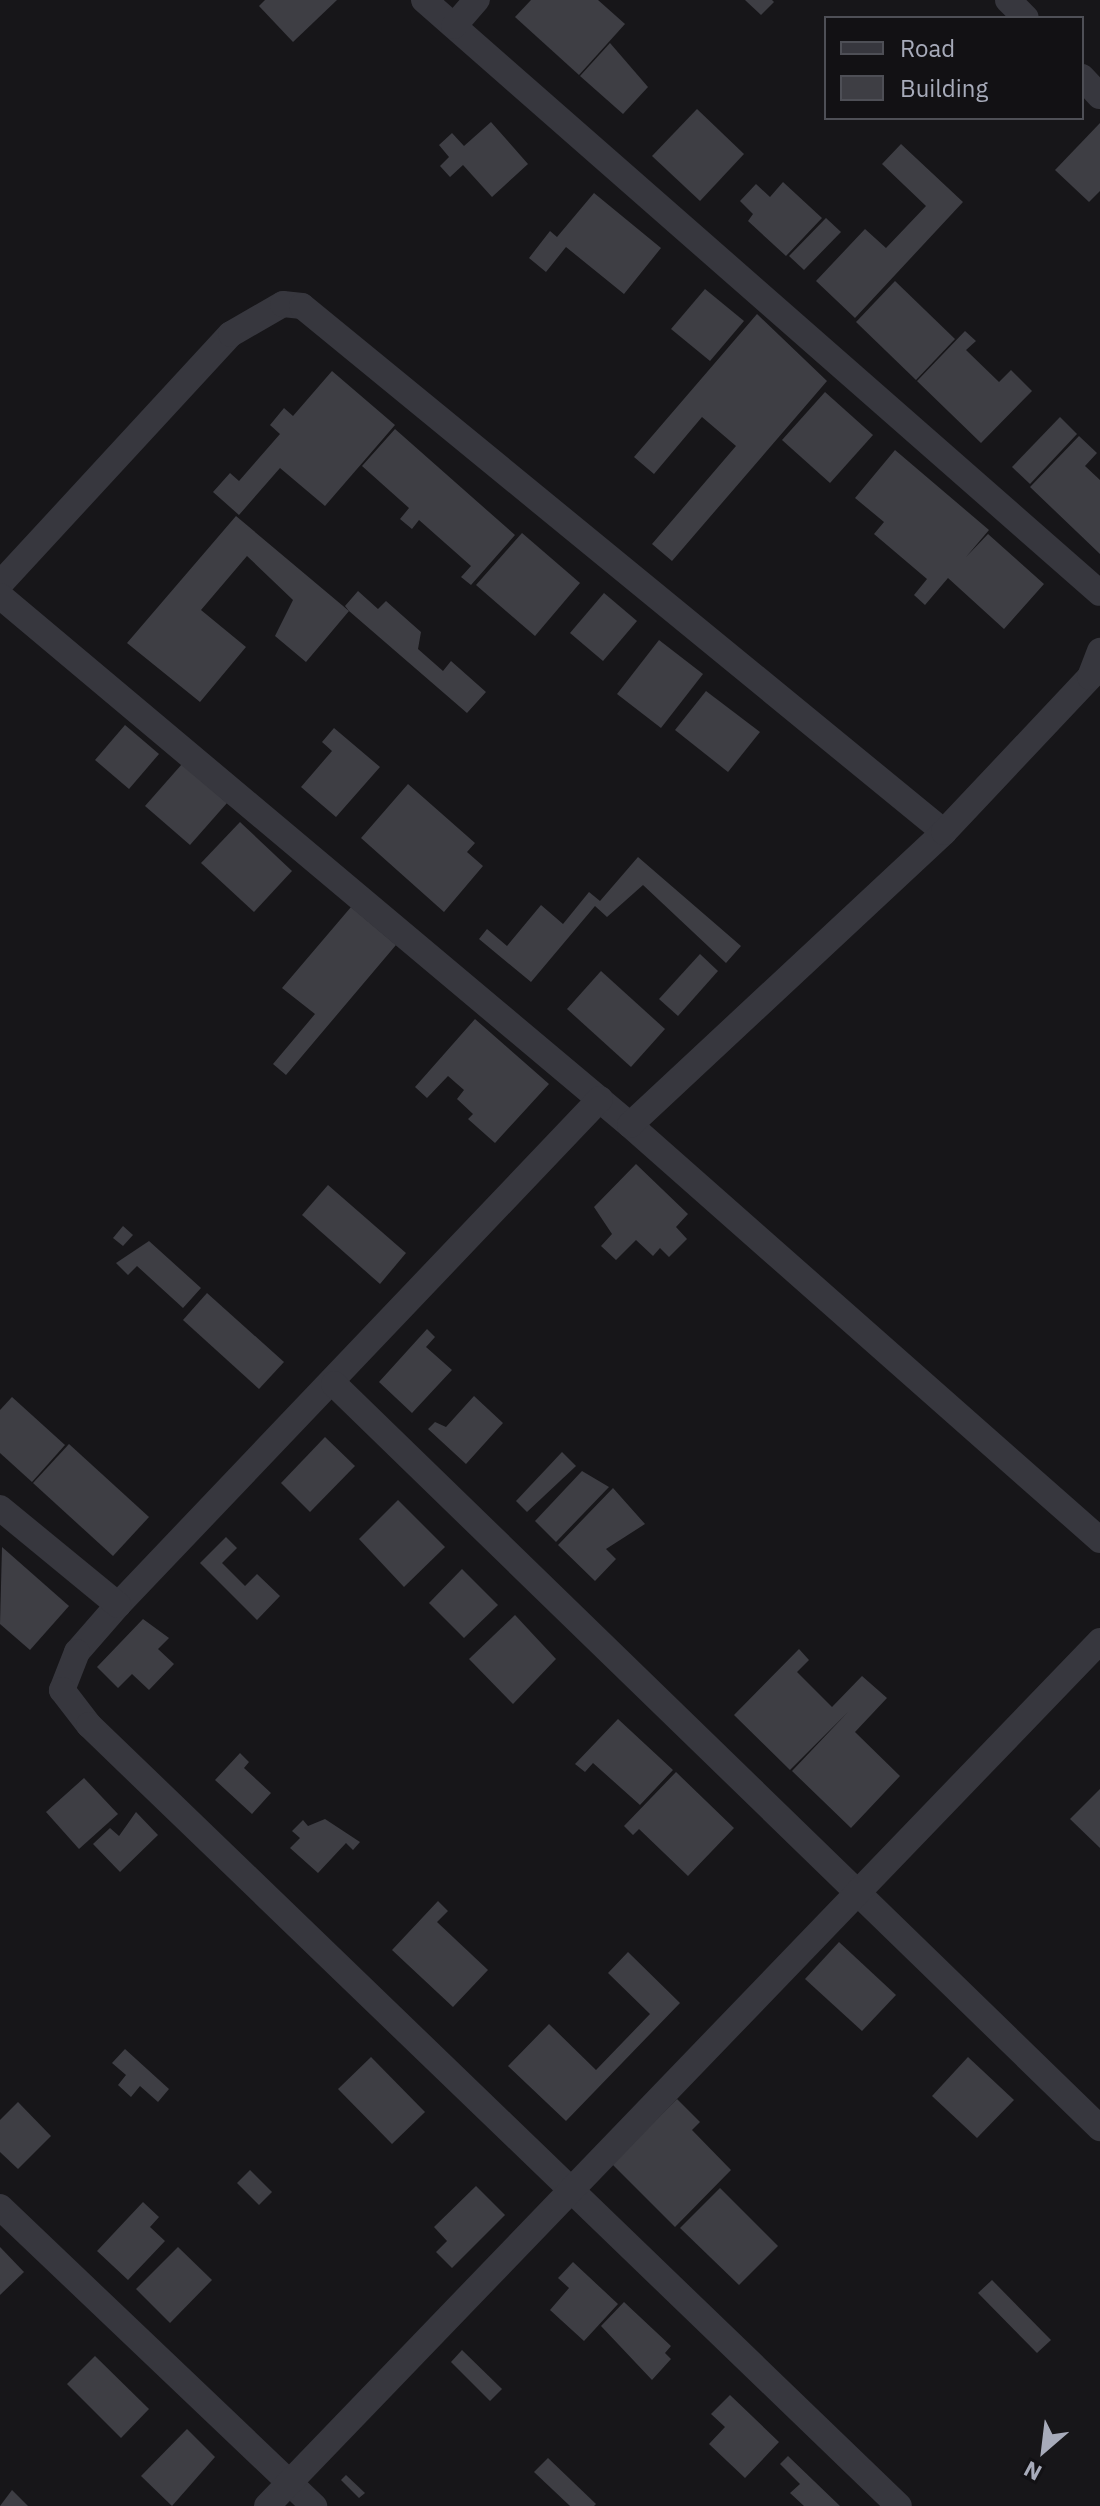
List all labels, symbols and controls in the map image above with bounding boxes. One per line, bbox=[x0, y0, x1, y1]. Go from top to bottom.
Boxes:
legend bbox=[824, 16, 1084, 120]
text: Road bbox=[900, 32, 955, 64]
text: Building bbox=[900, 72, 988, 104]
north arrow bbox=[1004, 2410, 1084, 2490]
text: N bbox=[1019, 2455, 1046, 2488]

